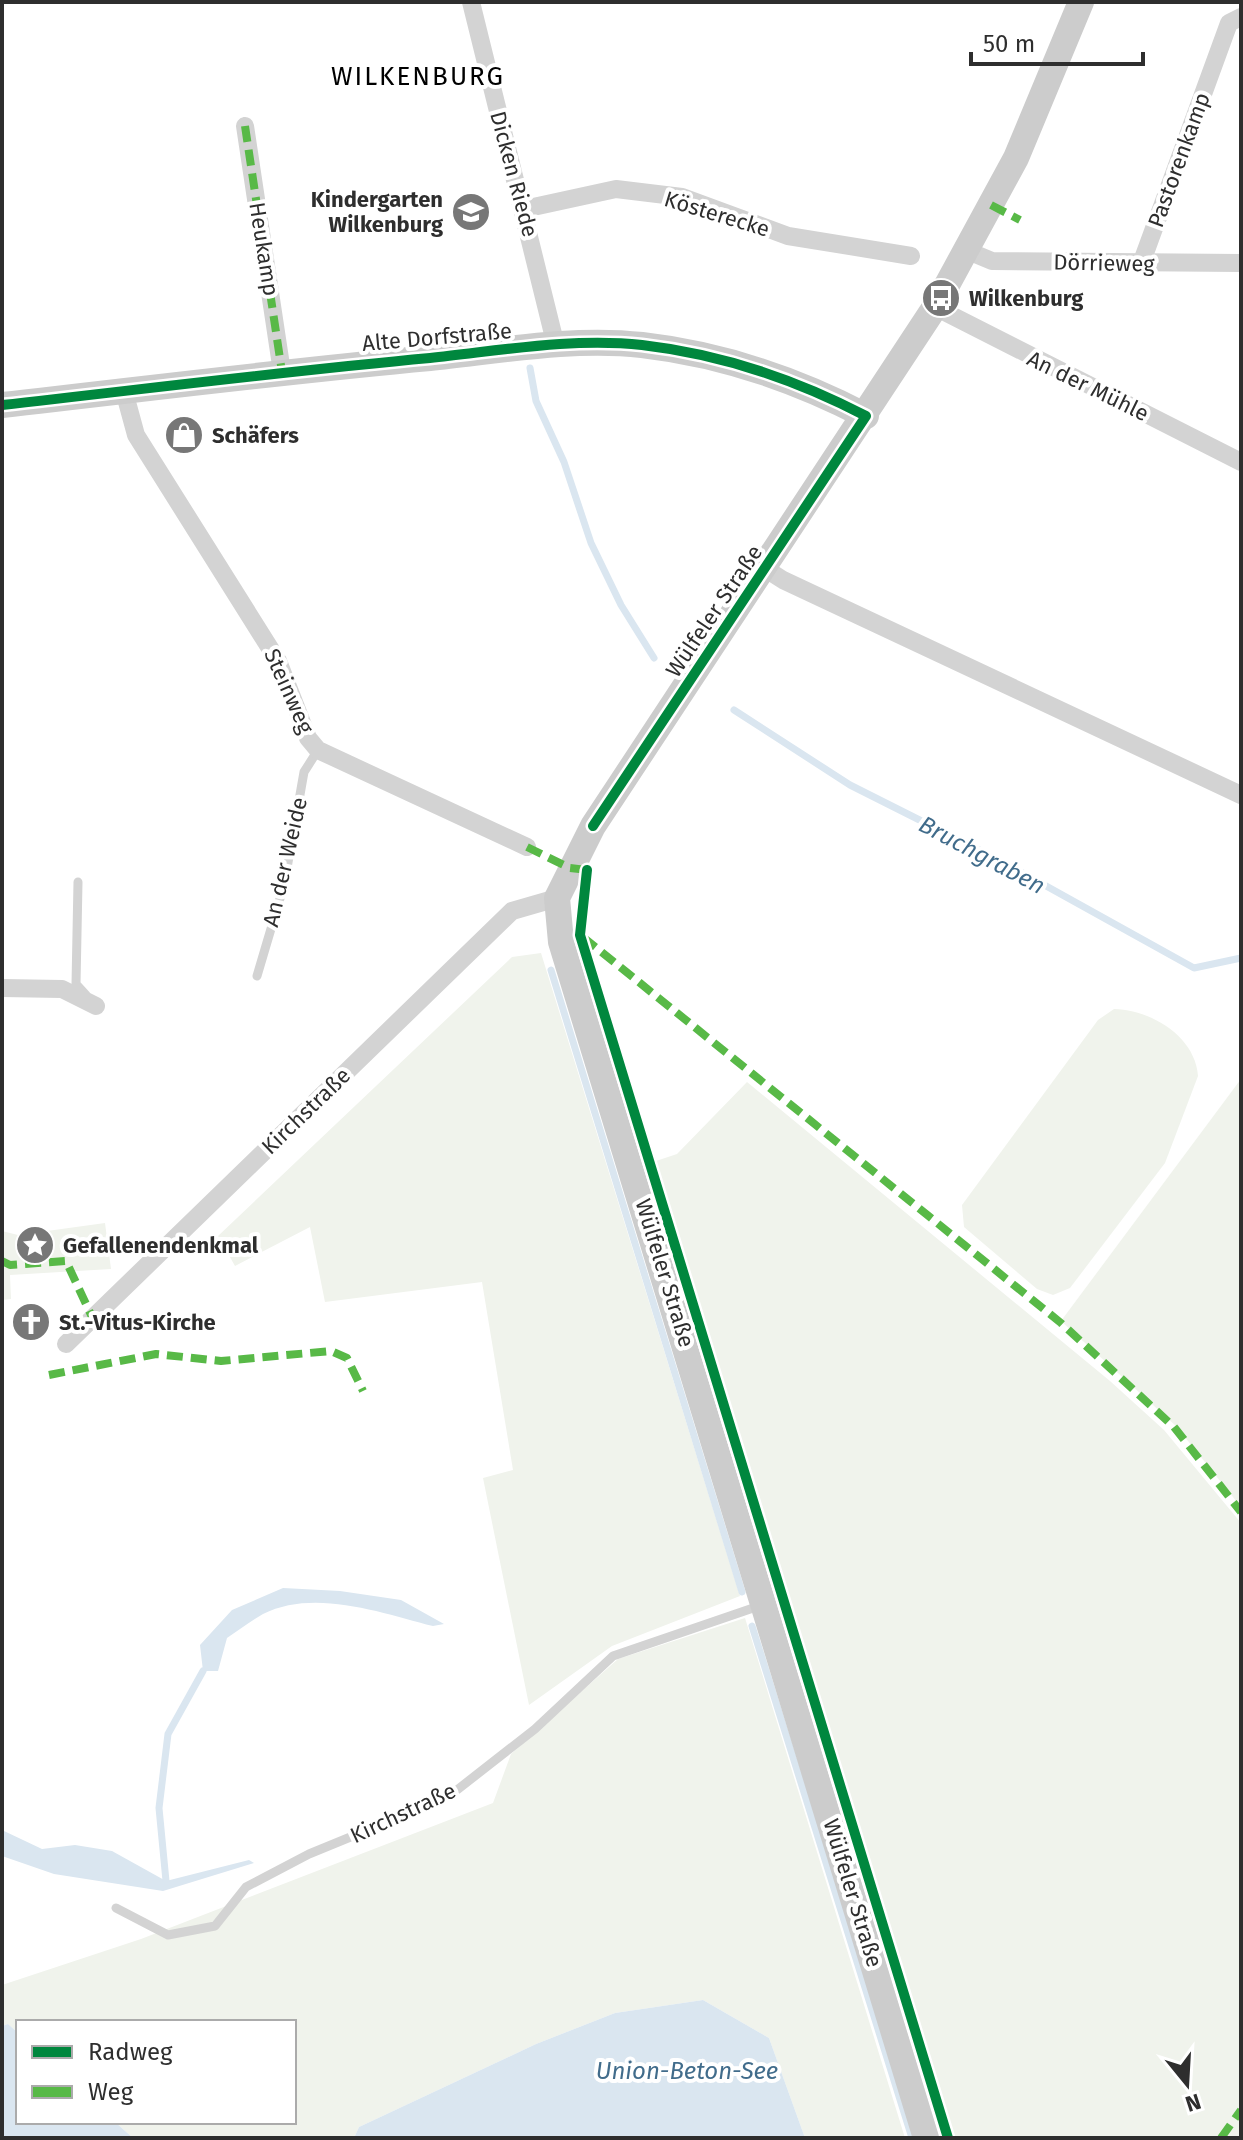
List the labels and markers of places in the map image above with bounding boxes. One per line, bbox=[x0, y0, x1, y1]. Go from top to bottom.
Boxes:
place label: Kindergarten Wilkenburg bbox=[311, 186, 444, 238]
school or university icon: Kindergarten Wilkenburg bbox=[450, 191, 492, 233]
bus stop icon: Wilkenburg bbox=[920, 277, 962, 319]
place label: Wilkenburg bbox=[969, 285, 1084, 312]
shop icon: Schäfers bbox=[163, 414, 205, 456]
place label: Schäfers bbox=[212, 422, 299, 449]
place icon: Gefallenendenkmal bbox=[14, 1224, 56, 1266]
place label: Gefallenendenkmal bbox=[63, 1232, 259, 1259]
church icon: St.-Vitus-Kirche bbox=[10, 1301, 52, 1343]
place label: St.-Vitus-Kirche bbox=[59, 1309, 216, 1336]

